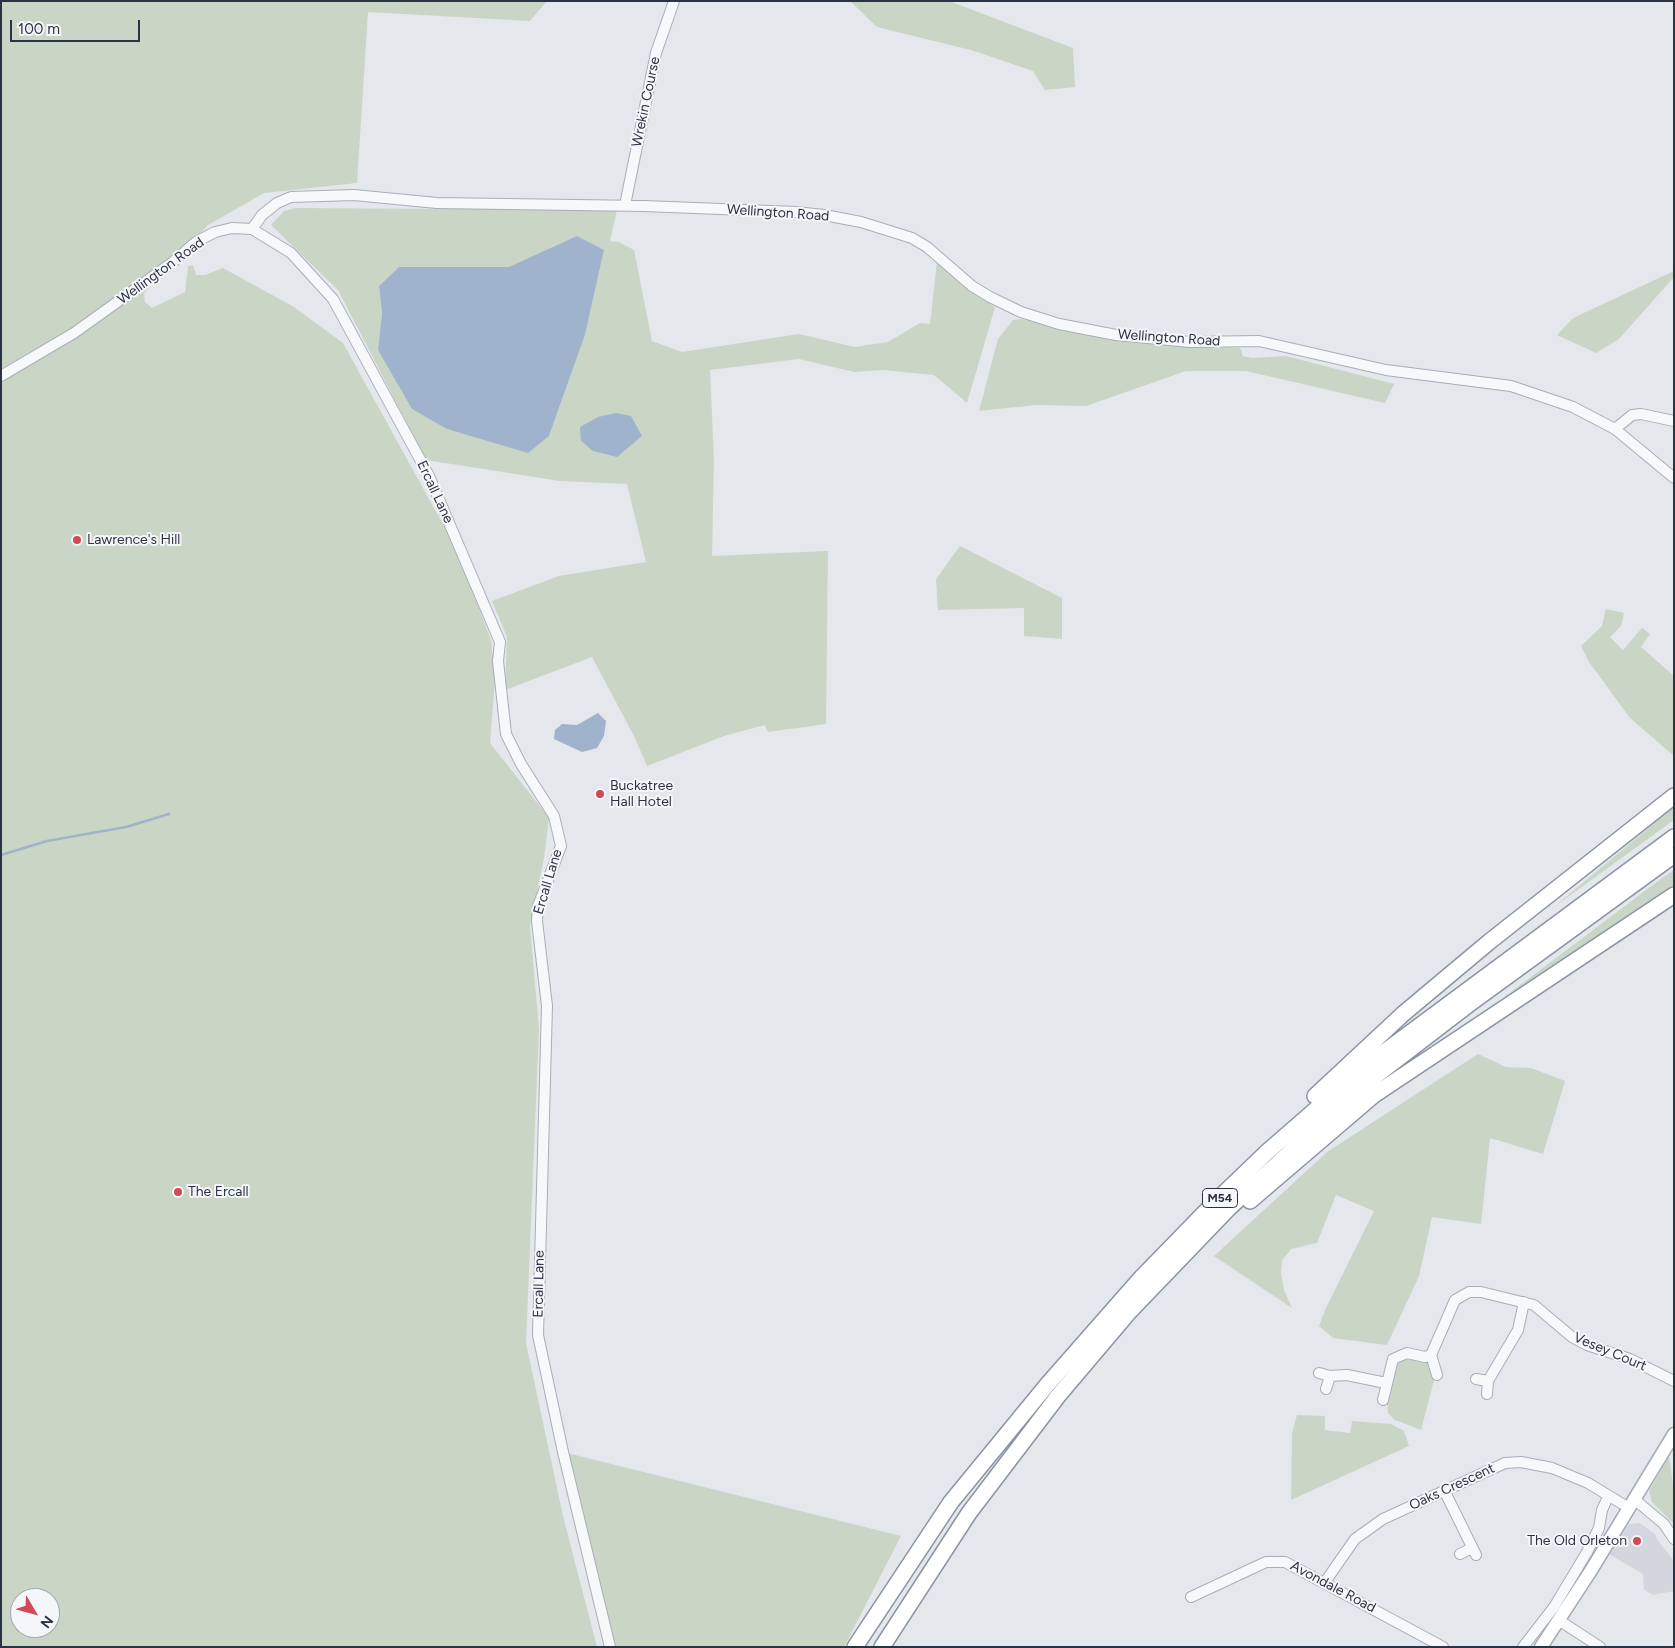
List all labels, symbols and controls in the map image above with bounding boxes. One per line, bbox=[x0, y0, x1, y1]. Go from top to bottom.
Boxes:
scale bar bbox=[12, 10, 142, 42]
text: 100 m bbox=[18, 20, 60, 38]
street label: Wrekin Course bbox=[628, 55, 664, 149]
street label: Wellington Road bbox=[726, 201, 830, 225]
street label: Wellington Road bbox=[114, 234, 208, 308]
street label: Wellington Road bbox=[1117, 326, 1221, 350]
street label: Ercall Lane bbox=[413, 458, 457, 526]
place label: Lawrence's Hill bbox=[87, 532, 180, 548]
marker: Lawrence's Hill bbox=[71, 534, 83, 546]
place label: Buckatree Hall Hotel bbox=[610, 778, 673, 810]
marker: Buckatree Hall Hotel bbox=[594, 788, 606, 800]
street label: Ercall Lane bbox=[530, 847, 566, 917]
place label: The Ercall bbox=[188, 1184, 249, 1200]
marker: The Ercall bbox=[172, 1186, 184, 1198]
road number: M54 bbox=[1202, 1188, 1238, 1208]
street label: Ercall Lane bbox=[530, 1250, 548, 1318]
street label: Vesey Court bbox=[1571, 1329, 1649, 1375]
street label: Oaks Crescent bbox=[1407, 1460, 1497, 1514]
place label: The Old Orleton bbox=[1527, 1533, 1627, 1549]
marker: The Old Orleton bbox=[1631, 1535, 1643, 1547]
street label: Avondale Road bbox=[1288, 1557, 1378, 1617]
north arrow bbox=[10, 1588, 60, 1638]
text: N bbox=[37, 1612, 57, 1631]

